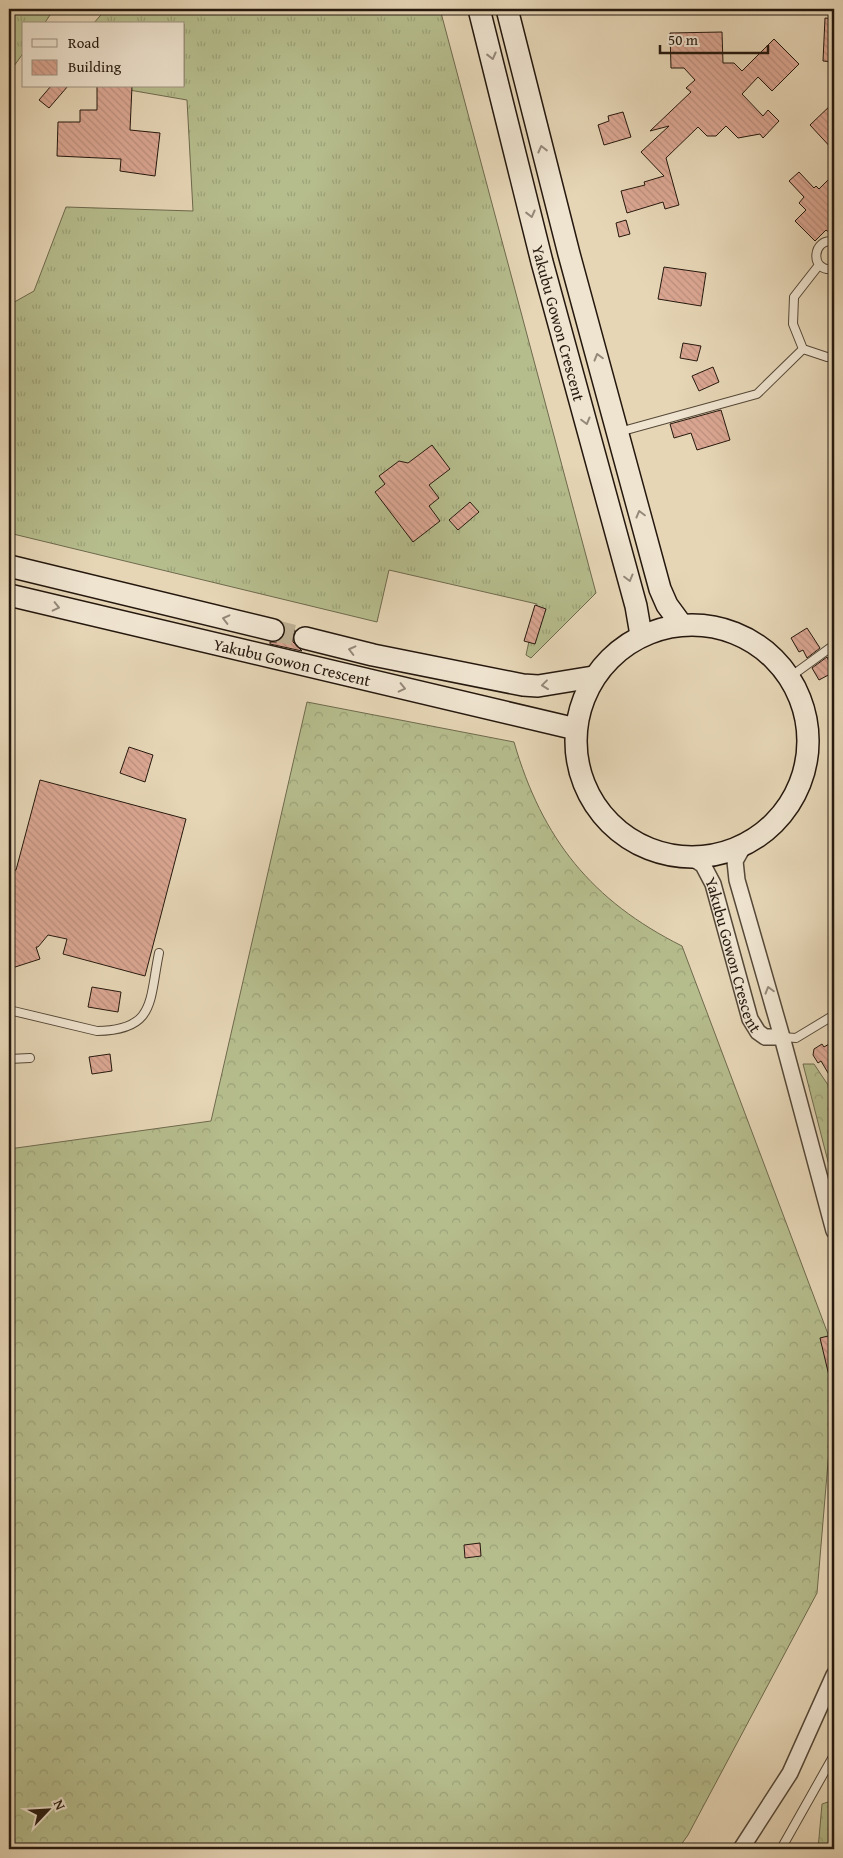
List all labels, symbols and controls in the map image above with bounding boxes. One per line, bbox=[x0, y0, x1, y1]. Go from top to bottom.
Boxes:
legend bbox=[22, 22, 185, 88]
scale bar bbox=[660, 22, 768, 54]
text: 50 m bbox=[668, 29, 699, 50]
text: Road bbox=[68, 32, 99, 53]
one-way arrow bbox=[486, 51, 497, 60]
text: Building bbox=[68, 56, 122, 77]
one-way arrow bbox=[538, 146, 548, 154]
one-way arrow bbox=[525, 209, 535, 217]
street label: Yakubu Gowon Crescent bbox=[526, 242, 592, 404]
one-way arrow bbox=[593, 353, 603, 361]
one-way arrow bbox=[580, 417, 591, 426]
one-way arrow bbox=[636, 510, 646, 518]
one-way arrow bbox=[623, 574, 633, 582]
one-way arrow bbox=[52, 601, 61, 612]
one-way arrow bbox=[221, 614, 230, 625]
street label: Yakubu Gowon Crescent bbox=[211, 632, 374, 692]
one-way arrow bbox=[347, 645, 356, 656]
one-way arrow bbox=[541, 679, 549, 690]
one-way arrow bbox=[397, 682, 406, 693]
street label: Yakubu Gowon Crescent bbox=[699, 872, 768, 1037]
one-way arrow bbox=[764, 986, 774, 995]
north arrow bbox=[22, 1786, 72, 1836]
text: N bbox=[49, 1796, 71, 1814]

